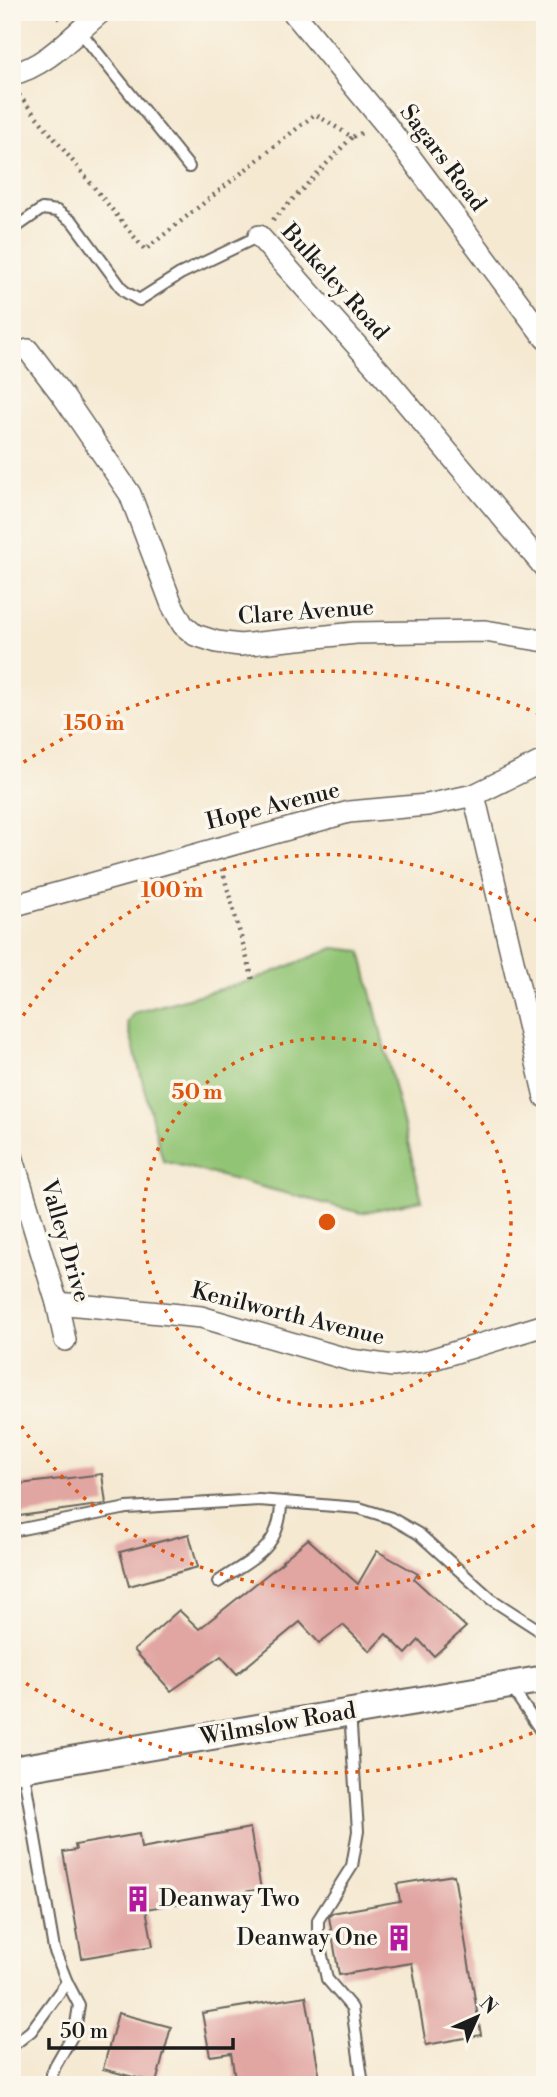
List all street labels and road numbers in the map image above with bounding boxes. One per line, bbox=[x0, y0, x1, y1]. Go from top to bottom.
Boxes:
street label: Sagars Road bbox=[394, 99, 492, 217]
street label: Bulkeley Road bbox=[275, 217, 395, 346]
street label: Clare Avenue bbox=[237, 593, 375, 631]
street label: Hope Avenue bbox=[203, 776, 343, 836]
street label: Valley Drive bbox=[34, 1176, 96, 1305]
street label: Kenilworth Avenue bbox=[188, 1276, 388, 1352]
street label: Wilmslow Road bbox=[197, 1697, 358, 1752]

